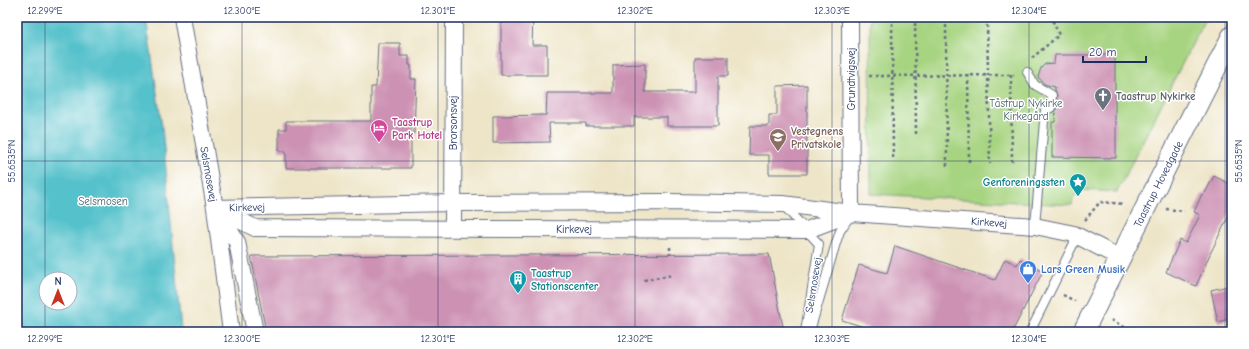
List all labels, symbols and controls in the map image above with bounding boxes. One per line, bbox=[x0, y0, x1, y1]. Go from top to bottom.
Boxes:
text: 12.299°E bbox=[27, 5, 63, 17]
text: 12.300°E bbox=[224, 5, 260, 17]
text: 12.301°E bbox=[421, 5, 455, 17]
text: 12.302°E bbox=[617, 5, 653, 17]
text: 12.303°E bbox=[814, 5, 850, 17]
text: 12.304°E bbox=[1011, 5, 1047, 17]
scale bar bbox=[1083, 38, 1146, 64]
text: 20 m bbox=[1089, 45, 1117, 59]
street label: Grundtvigsvej bbox=[845, 48, 858, 110]
church icon: Taastrup Nykirke bbox=[1093, 86, 1113, 111]
place label: Taastrup Nykirke bbox=[1116, 90, 1196, 103]
street label: Brorsonsvej bbox=[447, 96, 460, 150]
park label: Tåstrup Nykirke Kirkegård bbox=[989, 97, 1063, 123]
place label: Taastrup Park Hotel bbox=[392, 116, 442, 142]
hotel icon: Taastrup Park Hotel bbox=[369, 118, 389, 143]
place label: Vestegnens Privatskole bbox=[791, 125, 843, 151]
school or university icon: Vestegnens Privatskole bbox=[768, 127, 788, 152]
street label: Taastrup Hovedgade bbox=[1131, 138, 1186, 230]
text: 55.6535°N bbox=[6, 140, 18, 182]
text: 55.6535°N bbox=[1233, 140, 1245, 182]
street label: Selsmosevej bbox=[197, 145, 220, 203]
place icon: Genforeningssten bbox=[1068, 172, 1088, 197]
place label: Genforeningssten bbox=[983, 176, 1065, 189]
park label: Selsmosen bbox=[78, 195, 128, 208]
street label: Kirkevej bbox=[229, 201, 265, 214]
street label: Kirkevej bbox=[970, 215, 1007, 230]
street label: Kirkevej bbox=[556, 223, 592, 236]
street label: Selsmosevej bbox=[803, 256, 824, 314]
shop icon: Lars Green Musik bbox=[1018, 259, 1038, 284]
place label: Lars Green Musik bbox=[1041, 263, 1126, 276]
place label: Taastrup Stationscenter bbox=[531, 267, 599, 293]
building icon: Taastrup Stationscenter bbox=[508, 269, 528, 294]
north arrow bbox=[38, 271, 78, 311]
text: N bbox=[54, 275, 62, 288]
text: 12.299°E bbox=[27, 333, 63, 345]
text: 12.300°E bbox=[224, 333, 260, 345]
text: 12.301°E bbox=[421, 333, 455, 345]
text: 12.302°E bbox=[617, 333, 653, 345]
text: 12.303°E bbox=[814, 333, 850, 345]
text: 12.304°E bbox=[1011, 333, 1047, 345]

